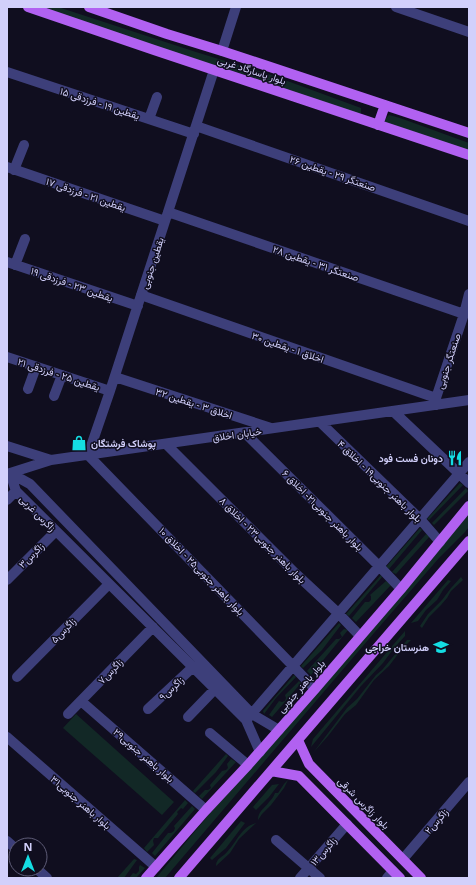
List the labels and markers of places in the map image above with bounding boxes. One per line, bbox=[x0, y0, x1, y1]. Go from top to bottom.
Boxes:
shop icon: پوشاک فرشتگان bbox=[70, 434, 88, 452]
place label: پوشاک فرشتگان bbox=[91, 436, 156, 451]
restaurant icon: دونان فست فود bbox=[446, 449, 464, 467]
place label: دونان فست فود bbox=[379, 451, 443, 465]
school or university icon: هنرستان خراجی bbox=[432, 638, 450, 656]
place label: هنرستان خراجی bbox=[365, 640, 429, 654]

